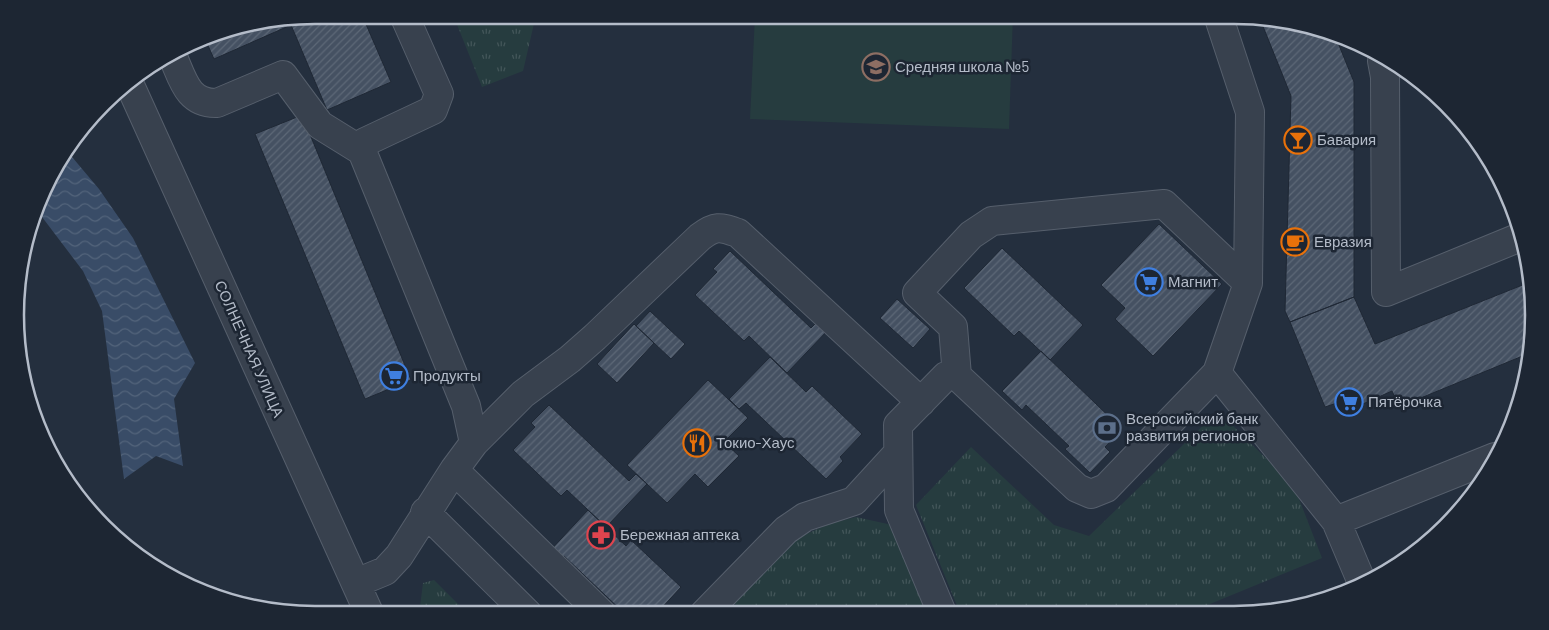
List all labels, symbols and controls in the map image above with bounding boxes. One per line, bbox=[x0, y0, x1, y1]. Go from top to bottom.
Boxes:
school or university icon: Средняя школа №5 bbox=[861, 52, 891, 82]
place label: Средняя школа №5 bbox=[895, 57, 1029, 75]
bar icon: Бавария bbox=[1283, 125, 1313, 155]
place label: Бавария bbox=[1317, 130, 1376, 148]
cafe icon: Евразия bbox=[1280, 227, 1310, 257]
place label: Евразия bbox=[1314, 232, 1372, 250]
supermarket icon: Магнит bbox=[1134, 267, 1164, 297]
place label: Магнит bbox=[1168, 272, 1218, 290]
street label: СОЛНЕЧНАЯ УЛИЦА bbox=[212, 277, 288, 420]
supermarket icon: Продукты bbox=[379, 361, 409, 391]
place label: Продукты bbox=[413, 366, 481, 384]
supermarket icon: Пятёрочка bbox=[1334, 387, 1364, 417]
place label: Пятёрочка bbox=[1368, 392, 1442, 410]
place label: Всеросийский банк развития регионов bbox=[1126, 409, 1258, 444]
bank icon: Всеросийский банк развития регионов bbox=[1092, 413, 1122, 443]
restaurant icon: Токио-Хаус bbox=[682, 428, 712, 458]
place label: Токио-Хаус bbox=[716, 433, 795, 451]
pharmacy icon: Бережная аптека bbox=[586, 520, 616, 550]
place label: Бережная аптека bbox=[620, 525, 740, 543]

